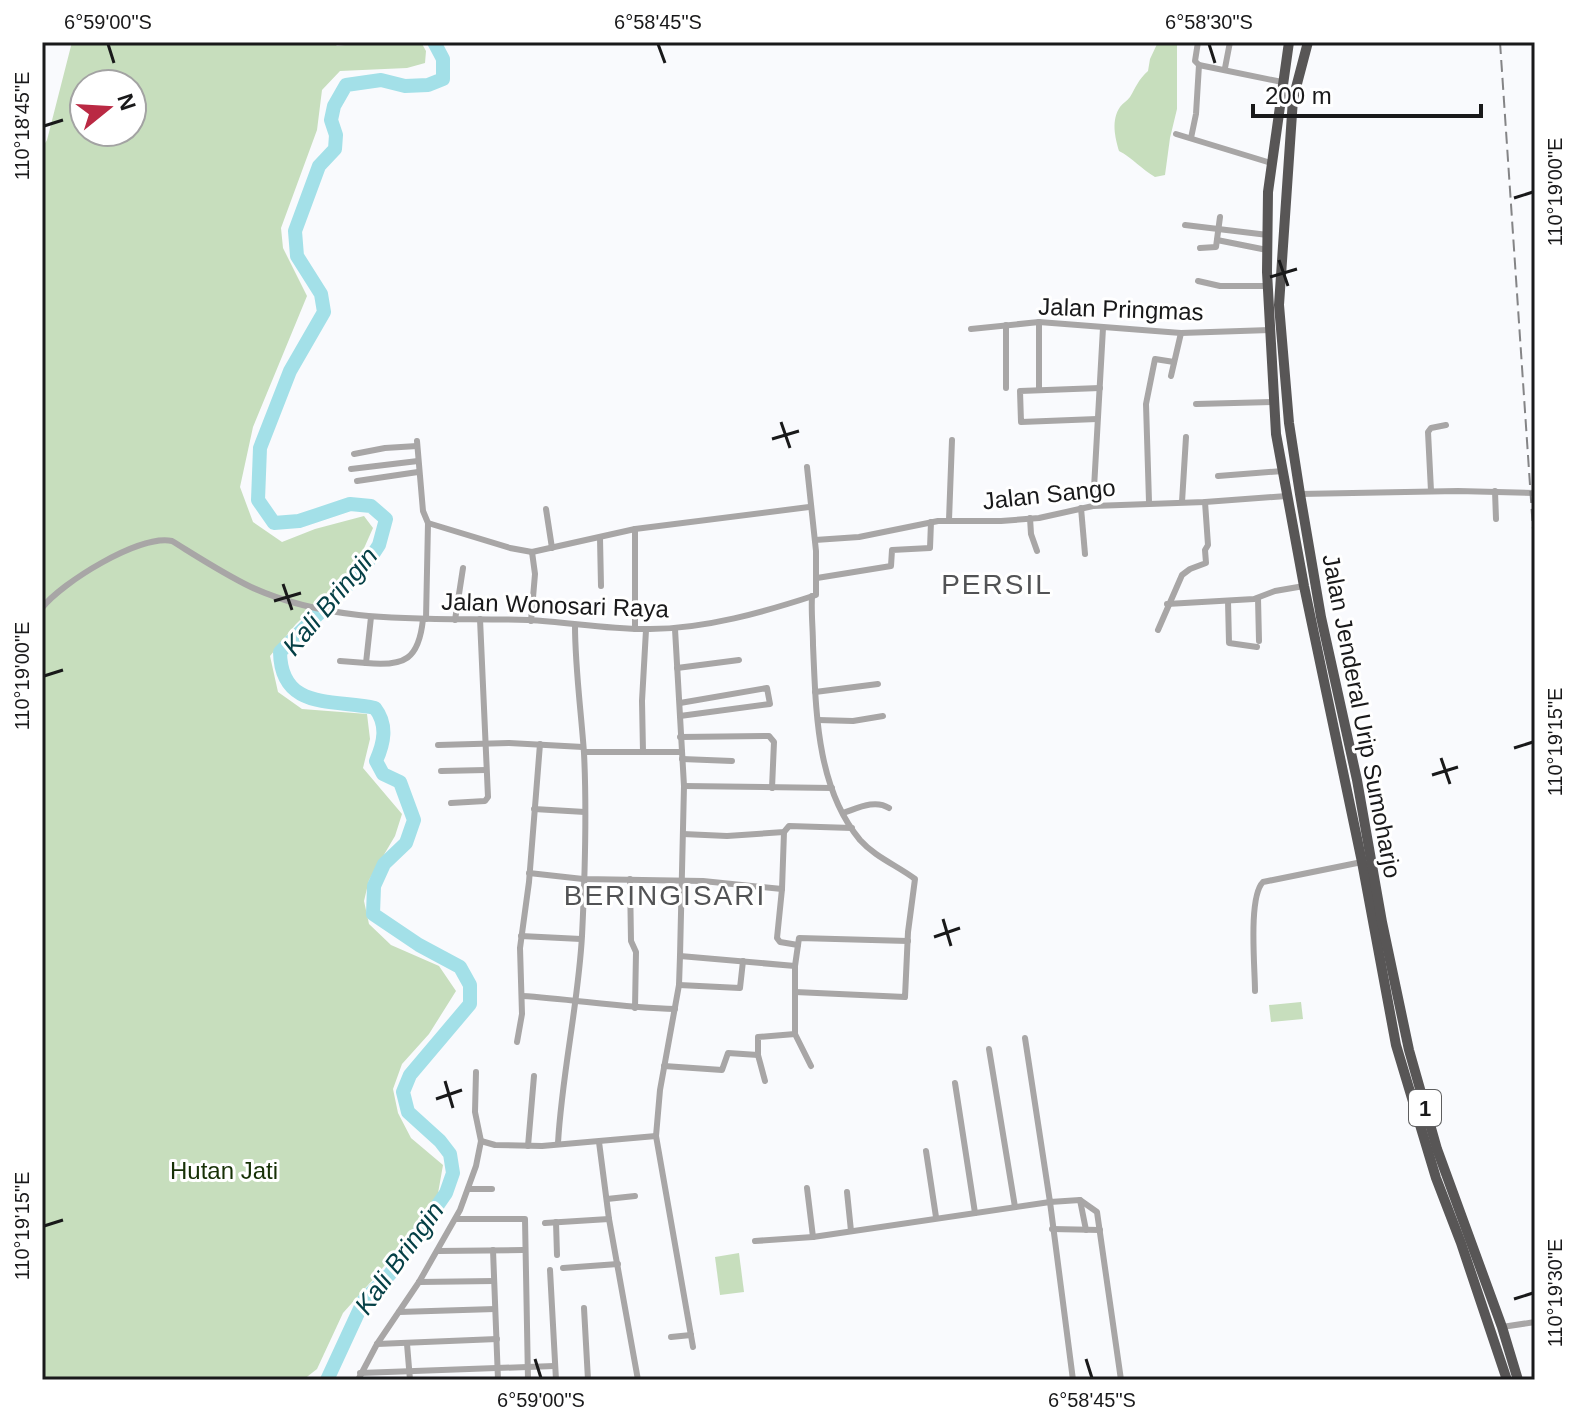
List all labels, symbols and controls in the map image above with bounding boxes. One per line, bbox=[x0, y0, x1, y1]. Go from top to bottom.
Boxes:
text: 6°59'00"S bbox=[64, 11, 152, 33]
text: 6°58'45"S bbox=[614, 11, 702, 33]
text: 6°58'30"S bbox=[1165, 11, 1253, 33]
north arrow bbox=[68, 68, 148, 148]
scale bar bbox=[1253, 68, 1481, 118]
text: 110°18'45"E bbox=[11, 72, 33, 180]
text: 200 m bbox=[1265, 82, 1332, 109]
text: N bbox=[112, 91, 141, 113]
text: 110°19'00"E bbox=[1544, 138, 1566, 246]
street label: Jalan Pringmas bbox=[1038, 293, 1204, 325]
street label: Jalan Sango bbox=[981, 474, 1117, 514]
water label: Kali Bringin bbox=[276, 541, 384, 661]
street label: Jalan Jenderal Urip Sumoharjo bbox=[1317, 552, 1407, 880]
district label: PERSIL bbox=[941, 569, 1053, 600]
street label: Jalan Wonosari Raya bbox=[441, 588, 670, 622]
text: 110°19'00"E bbox=[11, 622, 33, 730]
text: 110°19'15"E bbox=[1544, 688, 1566, 796]
district label: BERINGISARI bbox=[564, 880, 766, 911]
road number: 1 bbox=[1409, 1090, 1441, 1126]
park label: Hutan Jati bbox=[170, 1157, 278, 1184]
text: 110°19'15"E bbox=[11, 1172, 33, 1280]
water label: Kali Bringin bbox=[348, 1196, 450, 1320]
text: 110°19'30"E bbox=[1544, 1239, 1566, 1347]
text: 6°59'00"S bbox=[497, 1389, 585, 1411]
text: 6°58'45"S bbox=[1048, 1389, 1136, 1411]

